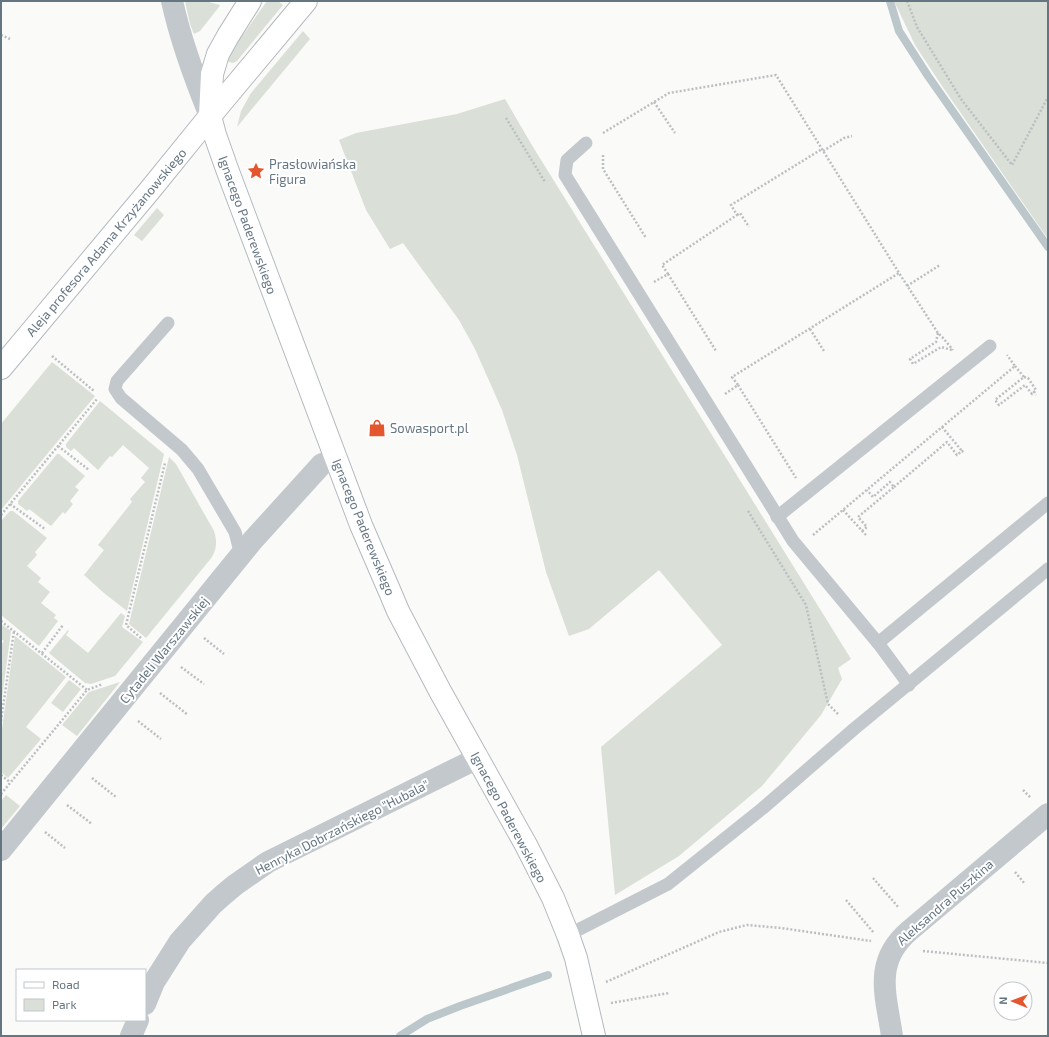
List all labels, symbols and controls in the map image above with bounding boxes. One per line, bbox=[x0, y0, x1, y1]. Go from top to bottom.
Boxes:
street label: Aleja profesora Adama Krzyżanowskiego bbox=[22, 145, 190, 339]
street label: Ignacego Paderewskiego bbox=[216, 154, 280, 296]
place label: Prasłowiańska Figura bbox=[269, 156, 356, 187]
place icon: Prasłowiańska Figura bbox=[246, 161, 266, 181]
shop icon: Sowasport.pl bbox=[367, 418, 387, 438]
place label: Sowasport.pl bbox=[390, 420, 469, 436]
street label: Ignacego Paderewskiego bbox=[329, 456, 399, 598]
street label: Cytadeli Warszawskiej bbox=[116, 593, 212, 707]
street label: Ignacego Paderewskiego bbox=[468, 749, 550, 885]
street label: Henryka Dobrzańskiego "Hubala" bbox=[252, 776, 432, 878]
street label: Aleksandra Puszkina bbox=[894, 856, 996, 948]
legend bbox=[16, 969, 146, 1021]
text: Road bbox=[52, 977, 80, 991]
north arrow bbox=[993, 981, 1033, 1021]
text: Park bbox=[52, 997, 77, 1011]
text: N bbox=[996, 997, 1009, 1005]

